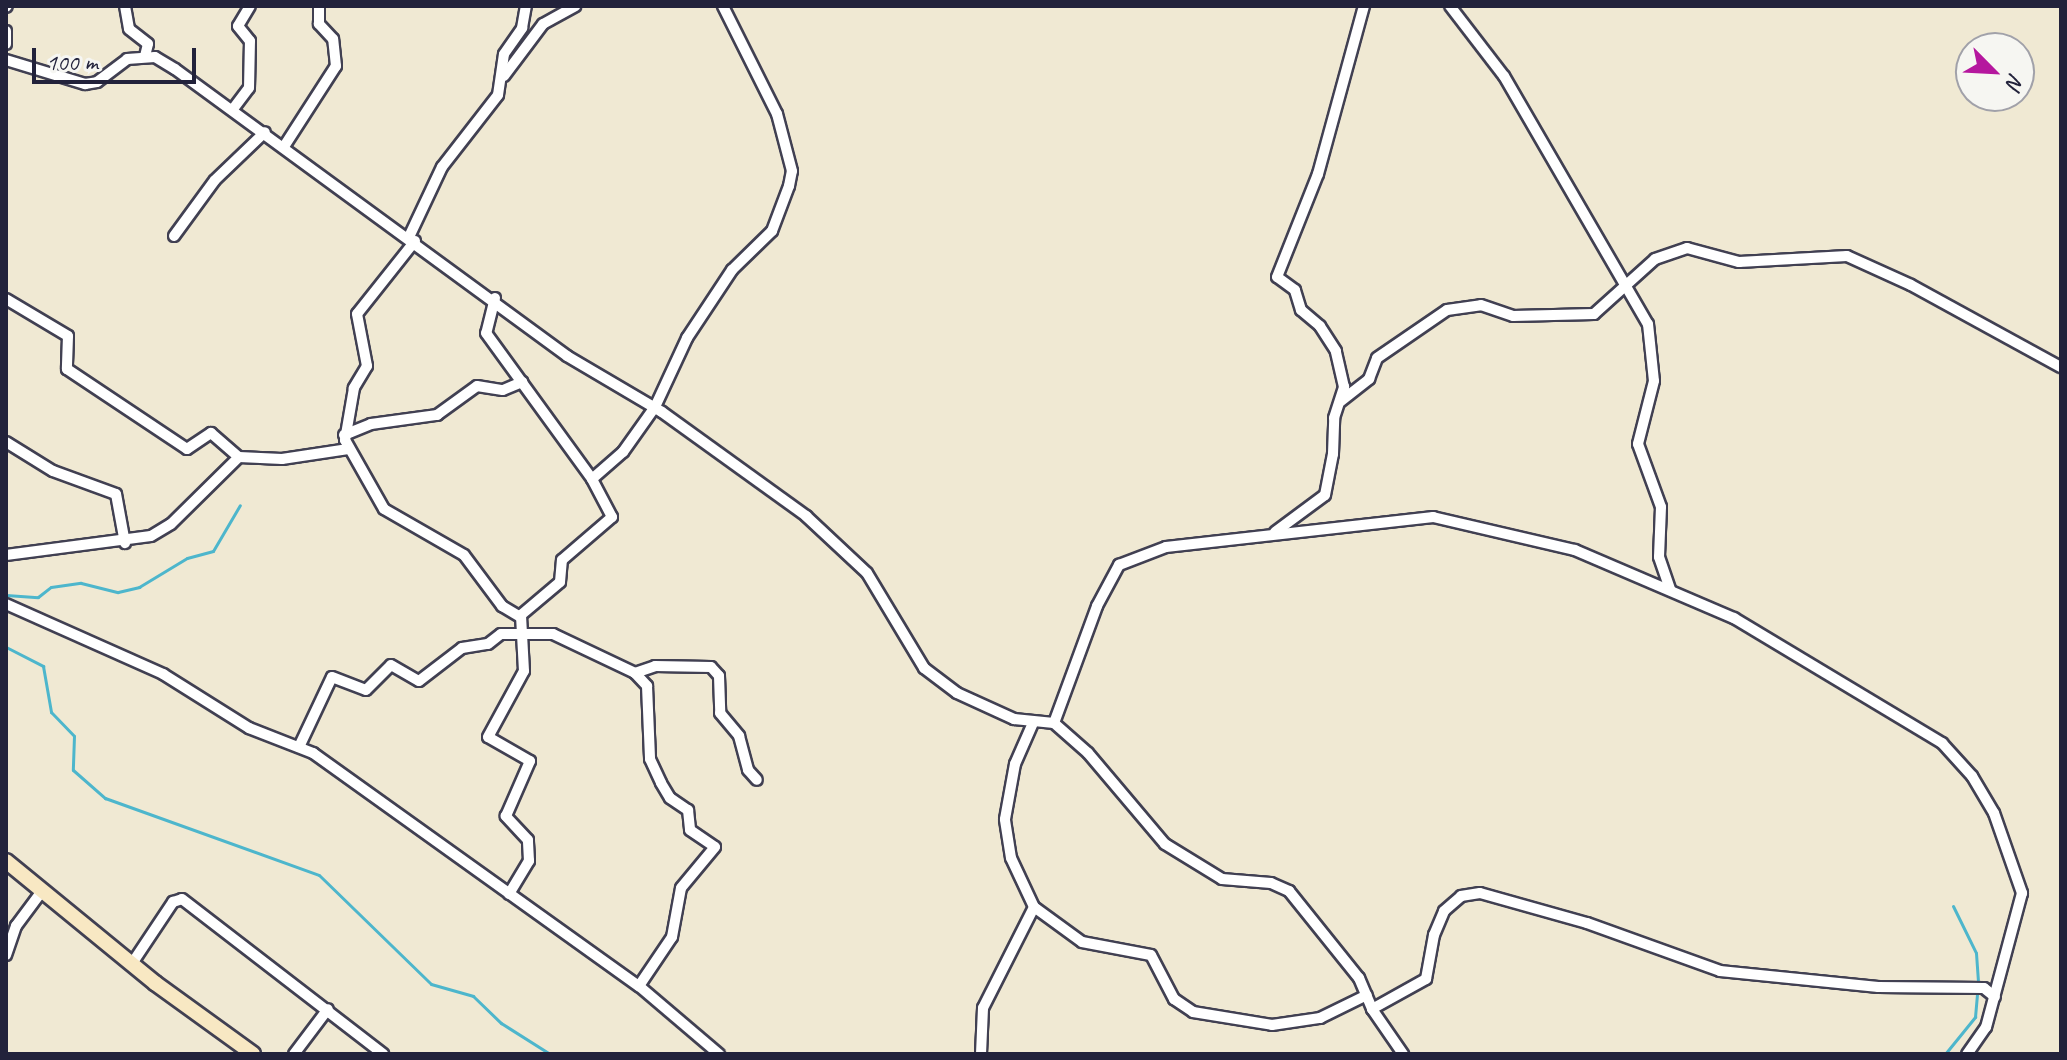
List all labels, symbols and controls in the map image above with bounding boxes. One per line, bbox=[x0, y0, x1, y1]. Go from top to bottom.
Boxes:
scale bar bbox=[36, 32, 200, 82]
north arrow bbox=[1955, 32, 2035, 112]
text: 100 m bbox=[46, 47, 98, 77]
text: N bbox=[2000, 69, 2031, 93]

